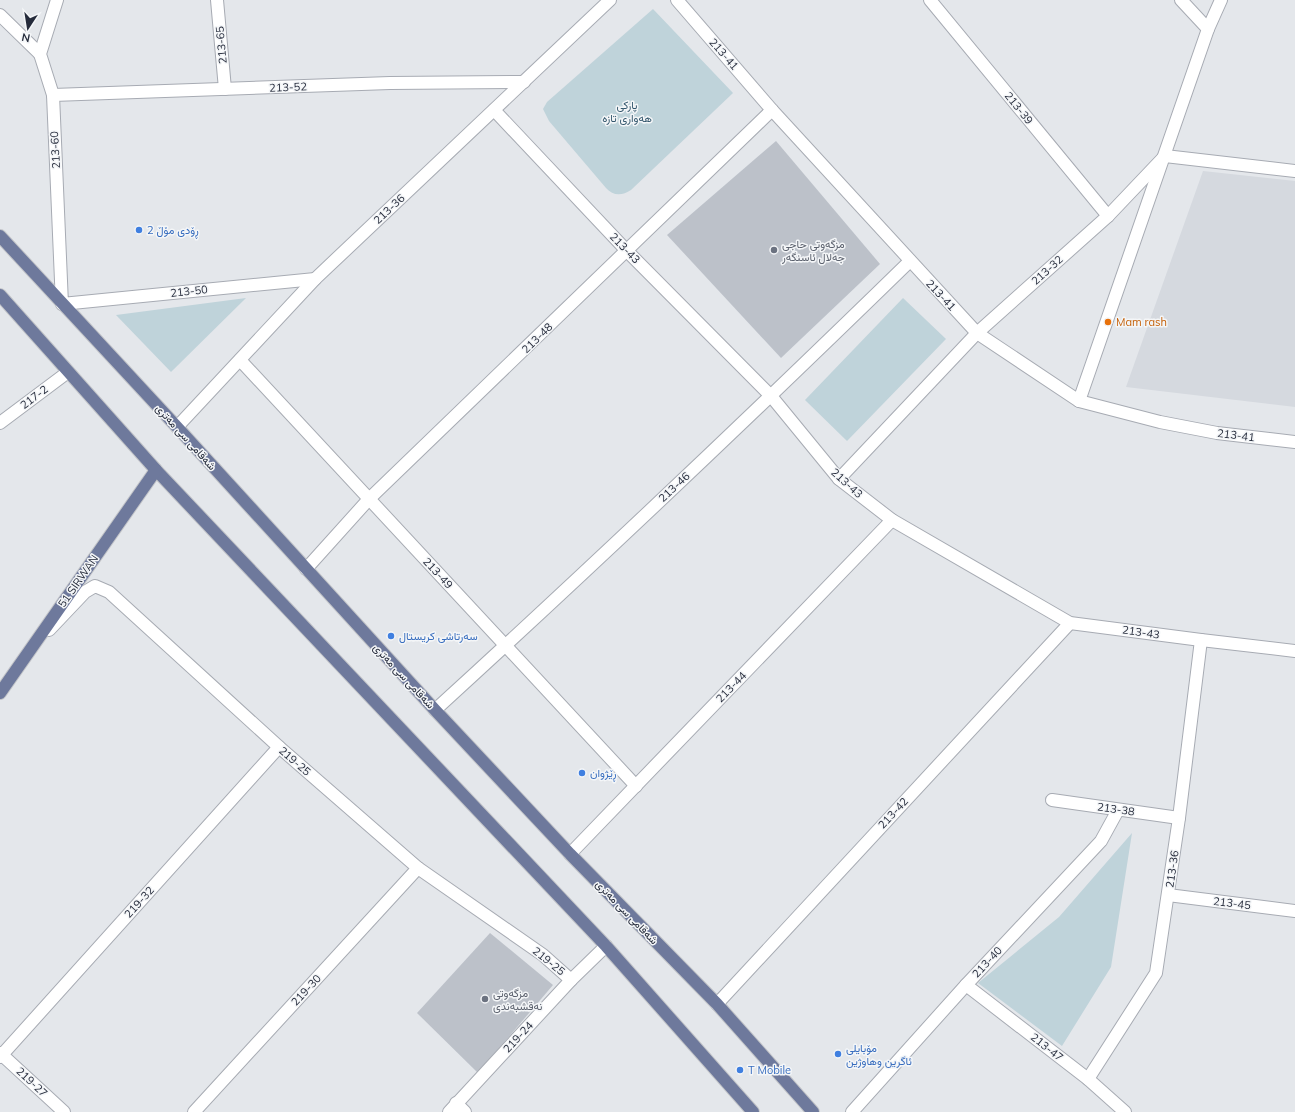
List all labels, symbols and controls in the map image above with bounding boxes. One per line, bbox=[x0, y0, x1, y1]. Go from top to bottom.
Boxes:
north arrow bbox=[8, 8, 48, 48]
street label: 213-65 bbox=[212, 25, 230, 64]
text: N bbox=[20, 30, 31, 45]
street label: 213-41 bbox=[706, 35, 742, 73]
street label: 213-52 bbox=[269, 79, 307, 95]
street label: 213-39 bbox=[1002, 89, 1036, 127]
park label: پارکی هەواری تازە bbox=[602, 98, 652, 125]
street label: 213-60 bbox=[47, 130, 63, 169]
street label: 213-36 bbox=[370, 191, 408, 227]
place label: ڕۆدی مۆڵ 2 bbox=[147, 223, 199, 239]
marker: ڕۆدی مۆڵ 2 bbox=[134, 225, 144, 235]
street label: 213-43 bbox=[607, 230, 643, 266]
place label: مزگەوتی حاجی جەلال ئاسنگەر bbox=[781, 237, 845, 264]
marker: مزگەوتی حاجی جەلال ئاسنگەر bbox=[769, 245, 779, 255]
street label: 213-32 bbox=[1028, 252, 1066, 288]
street label: 213-41 bbox=[923, 276, 959, 314]
street label: 213-50 bbox=[170, 282, 209, 300]
place label: Mam rash bbox=[1116, 315, 1167, 329]
marker: Mam rash bbox=[1103, 317, 1113, 327]
street label: 213-48 bbox=[519, 320, 556, 356]
street label: 217-2 bbox=[17, 382, 51, 412]
street label: شەقامی سی مەتری bbox=[153, 401, 220, 473]
street label: 213-41 bbox=[1216, 426, 1256, 444]
street label: 213-43 bbox=[828, 465, 866, 501]
street label: 213-46 bbox=[655, 469, 693, 505]
street label: 51 SIRWAN bbox=[55, 552, 101, 610]
street label: 213-49 bbox=[420, 554, 456, 592]
street label: 213-43 bbox=[1121, 622, 1161, 642]
place label: سەرتاشی کریستال bbox=[399, 629, 478, 643]
marker: سەرتاشی کریستال bbox=[386, 631, 396, 641]
street label: شەقامی سی مەتری bbox=[370, 641, 438, 712]
street label: 213-44 bbox=[713, 668, 749, 705]
street label: 219-25 bbox=[276, 743, 314, 779]
place label: ڕێژوان bbox=[590, 766, 617, 782]
marker: ڕێژوان bbox=[577, 768, 587, 778]
street label: 213-42 bbox=[875, 794, 911, 832]
street label: 213-38 bbox=[1096, 799, 1136, 819]
street label: 213-36 bbox=[1162, 849, 1182, 889]
street label: شەقامی سی مەتری bbox=[593, 877, 661, 947]
street label: 219-32 bbox=[121, 883, 157, 921]
street label: 213-45 bbox=[1212, 894, 1252, 912]
street label: 213-40 bbox=[969, 943, 1005, 981]
street label: 219-25 bbox=[530, 944, 568, 979]
street label: 219-30 bbox=[288, 971, 324, 1009]
place label: مزگەوتی نەقشبەندی bbox=[493, 986, 542, 1013]
marker: مزگەوتی نەقشبەندی bbox=[480, 994, 490, 1004]
street label: 219-24 bbox=[500, 1018, 536, 1056]
street label: 213-47 bbox=[1028, 1030, 1066, 1064]
place label: مۆبایلی ئاگرین وهاوژین bbox=[846, 1041, 912, 1068]
marker: مۆبایلی ئاگرین وهاوژین bbox=[833, 1049, 843, 1059]
place label: T Mobile bbox=[748, 1063, 791, 1077]
street label: 219-27 bbox=[13, 1064, 51, 1100]
marker: T Mobile bbox=[735, 1065, 745, 1075]

